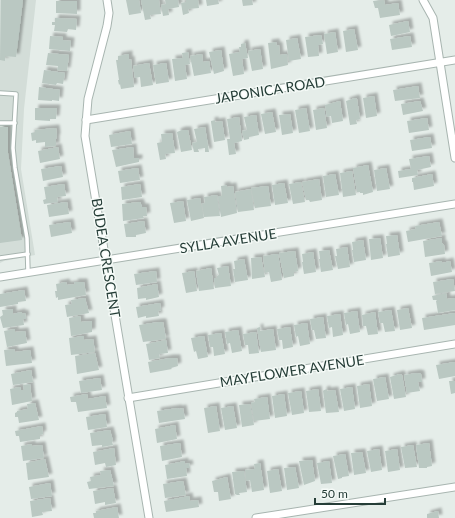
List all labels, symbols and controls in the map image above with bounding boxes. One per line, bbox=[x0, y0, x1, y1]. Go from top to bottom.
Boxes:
street label: JAPONICA ROAD bbox=[214, 72, 326, 107]
street label: BUDEA CRESCENT bbox=[89, 197, 124, 320]
street label: SYLLA AVENUE bbox=[178, 224, 278, 257]
street label: MAYFLOWER AVENUE bbox=[219, 351, 365, 390]
scale bar bbox=[315, 480, 385, 506]
text: 50 m bbox=[321, 486, 348, 501]

